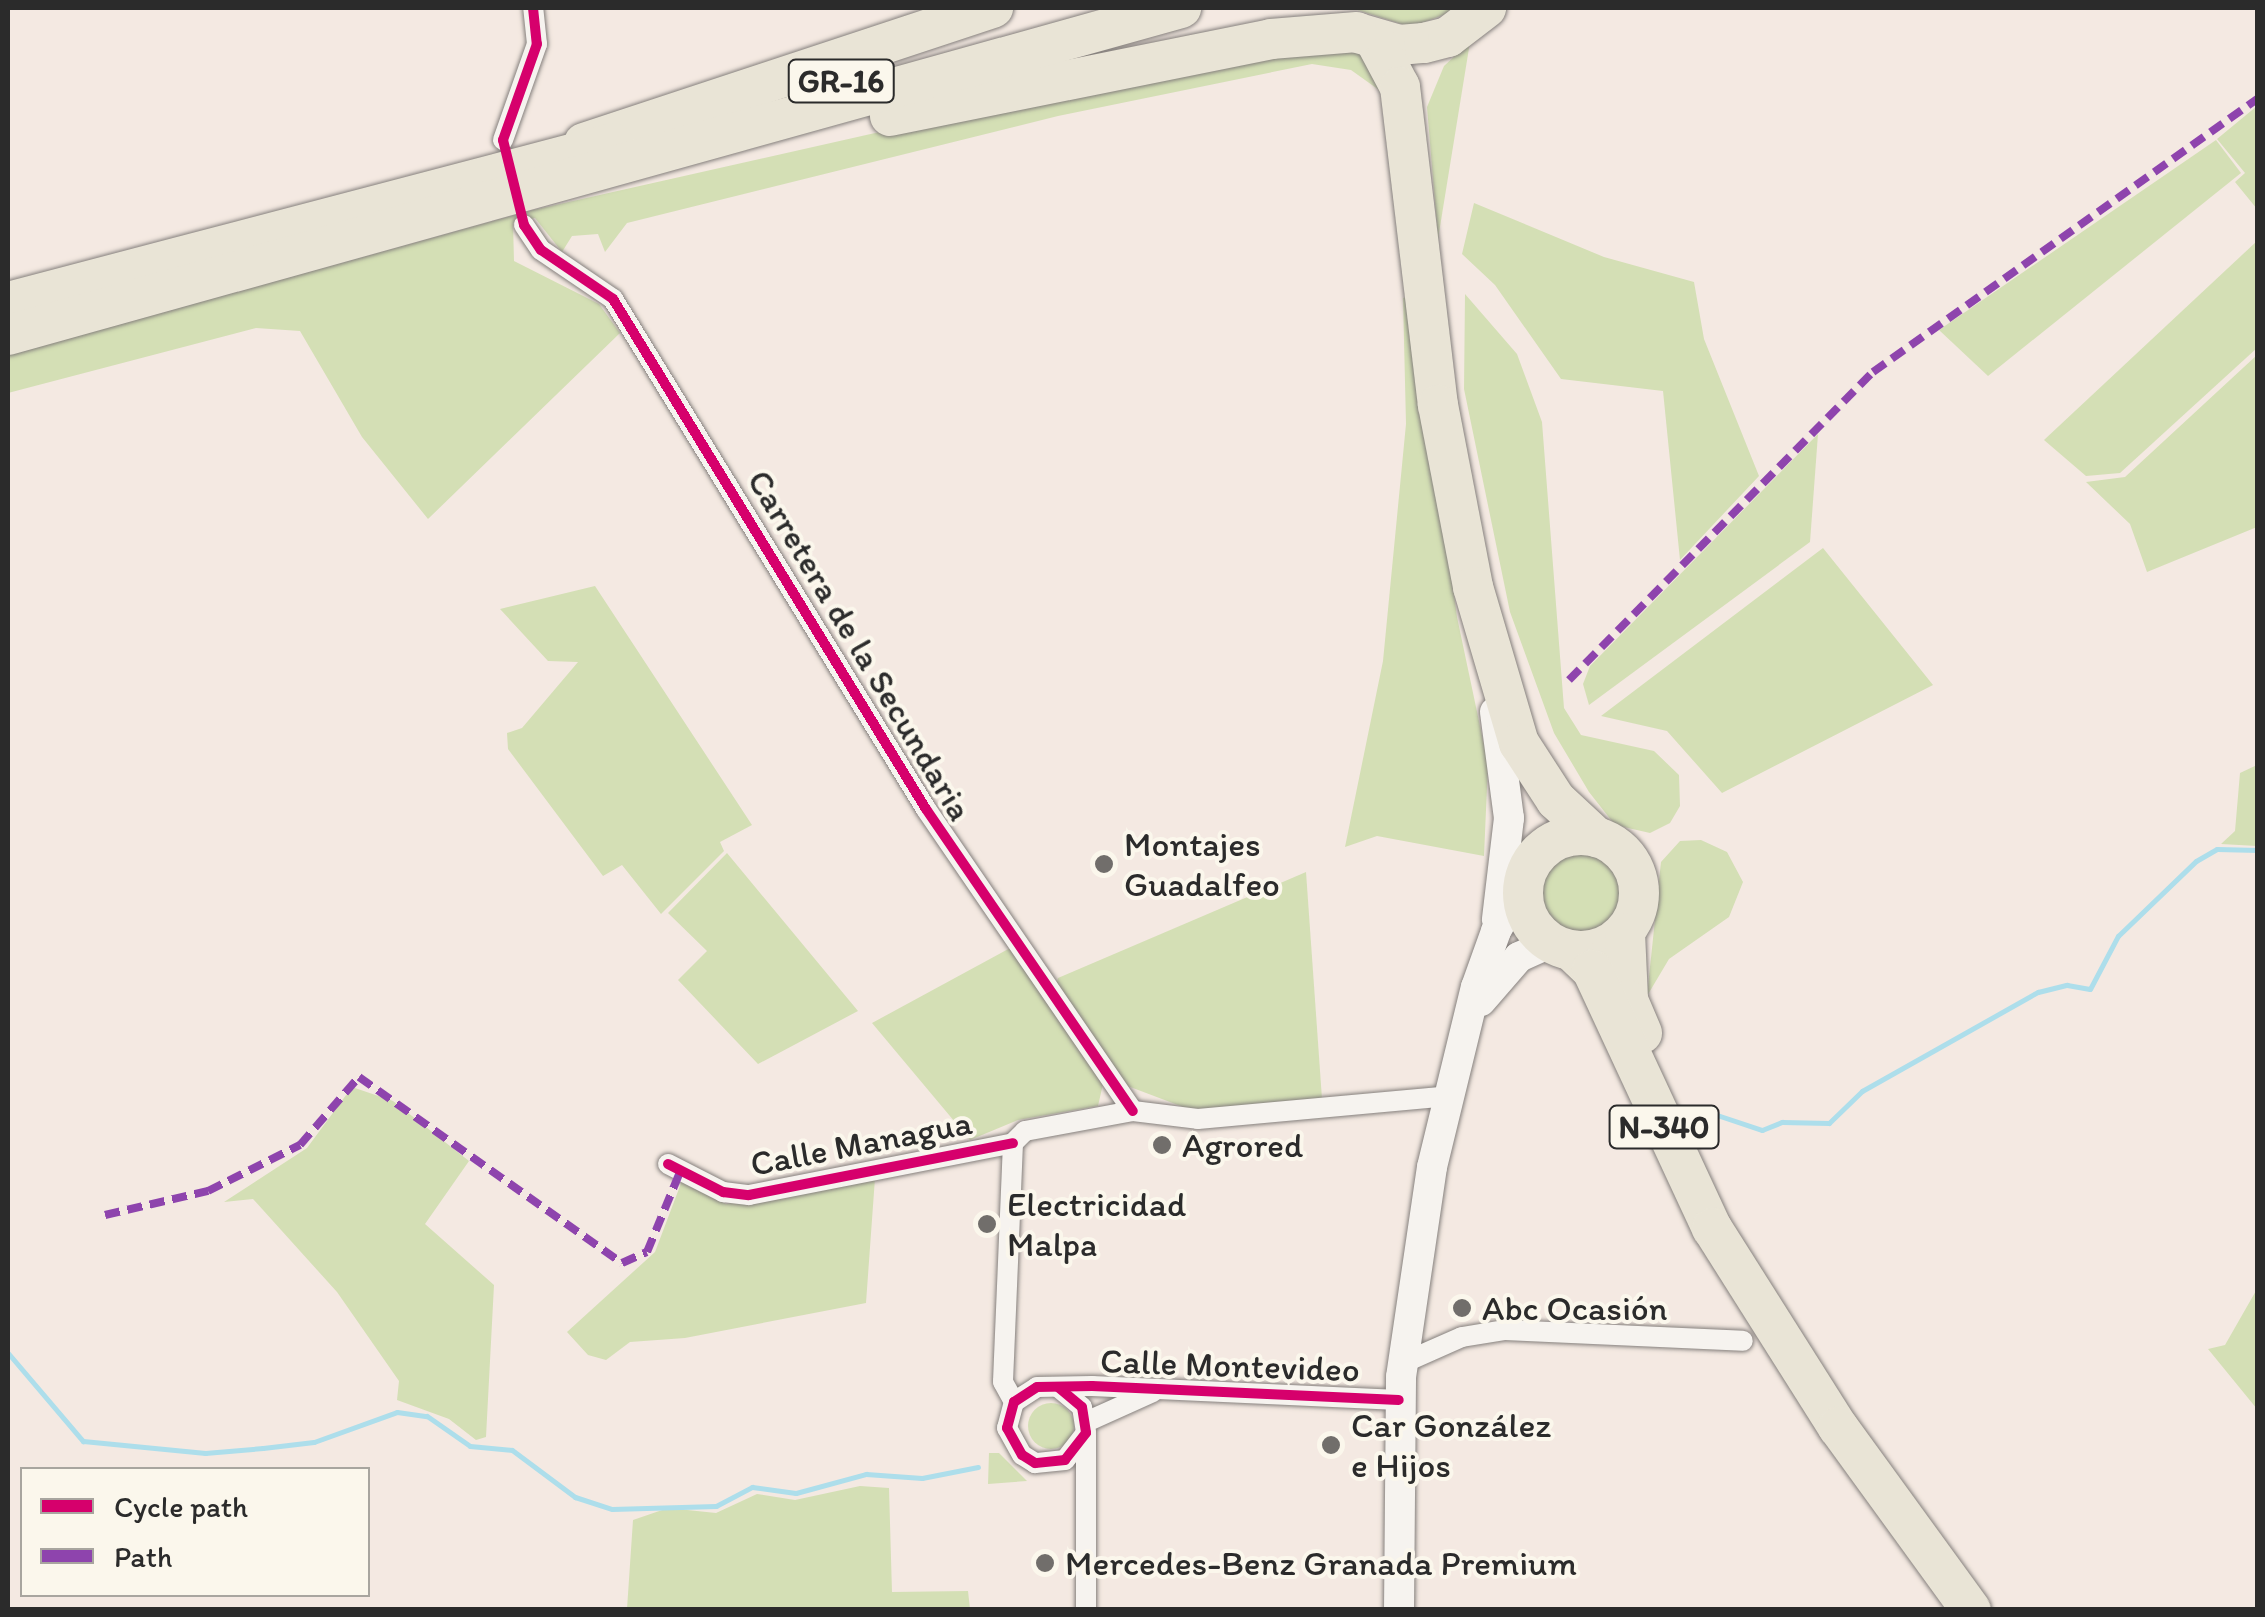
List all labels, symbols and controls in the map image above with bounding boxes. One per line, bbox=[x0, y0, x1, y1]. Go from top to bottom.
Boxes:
road number: GR-16 bbox=[786, 54, 896, 108]
street label: Carretera de la Secundaria bbox=[738, 462, 982, 828]
place label: Montajes Guadalfeo bbox=[1124, 823, 1280, 905]
marker: Montajes Guadalfeo bbox=[1093, 853, 1115, 875]
road number: N-340 bbox=[1606, 1100, 1722, 1154]
street label: Calle Managua bbox=[747, 1101, 975, 1185]
place label: Agrored bbox=[1182, 1124, 1303, 1166]
marker: Agrored bbox=[1151, 1134, 1173, 1156]
place label: Electricidad Malpa bbox=[1007, 1183, 1186, 1265]
marker: Electricidad Malpa bbox=[976, 1213, 998, 1235]
place label: Abc Ocasión bbox=[1482, 1287, 1669, 1329]
marker: Abc Ocasión bbox=[1451, 1297, 1473, 1319]
street label: Calle Montevideo bbox=[1100, 1339, 1360, 1391]
place label: Car González e Hijos bbox=[1351, 1404, 1552, 1486]
marker: Car González e Hijos bbox=[1320, 1434, 1342, 1456]
legend bbox=[20, 1467, 370, 1597]
text: Cycle path bbox=[114, 1488, 248, 1525]
text: Path bbox=[114, 1538, 172, 1575]
place label: Mercedes-Benz Granada Premium bbox=[1065, 1542, 1577, 1584]
marker: Mercedes-Benz Granada Premium bbox=[1034, 1552, 1056, 1574]

